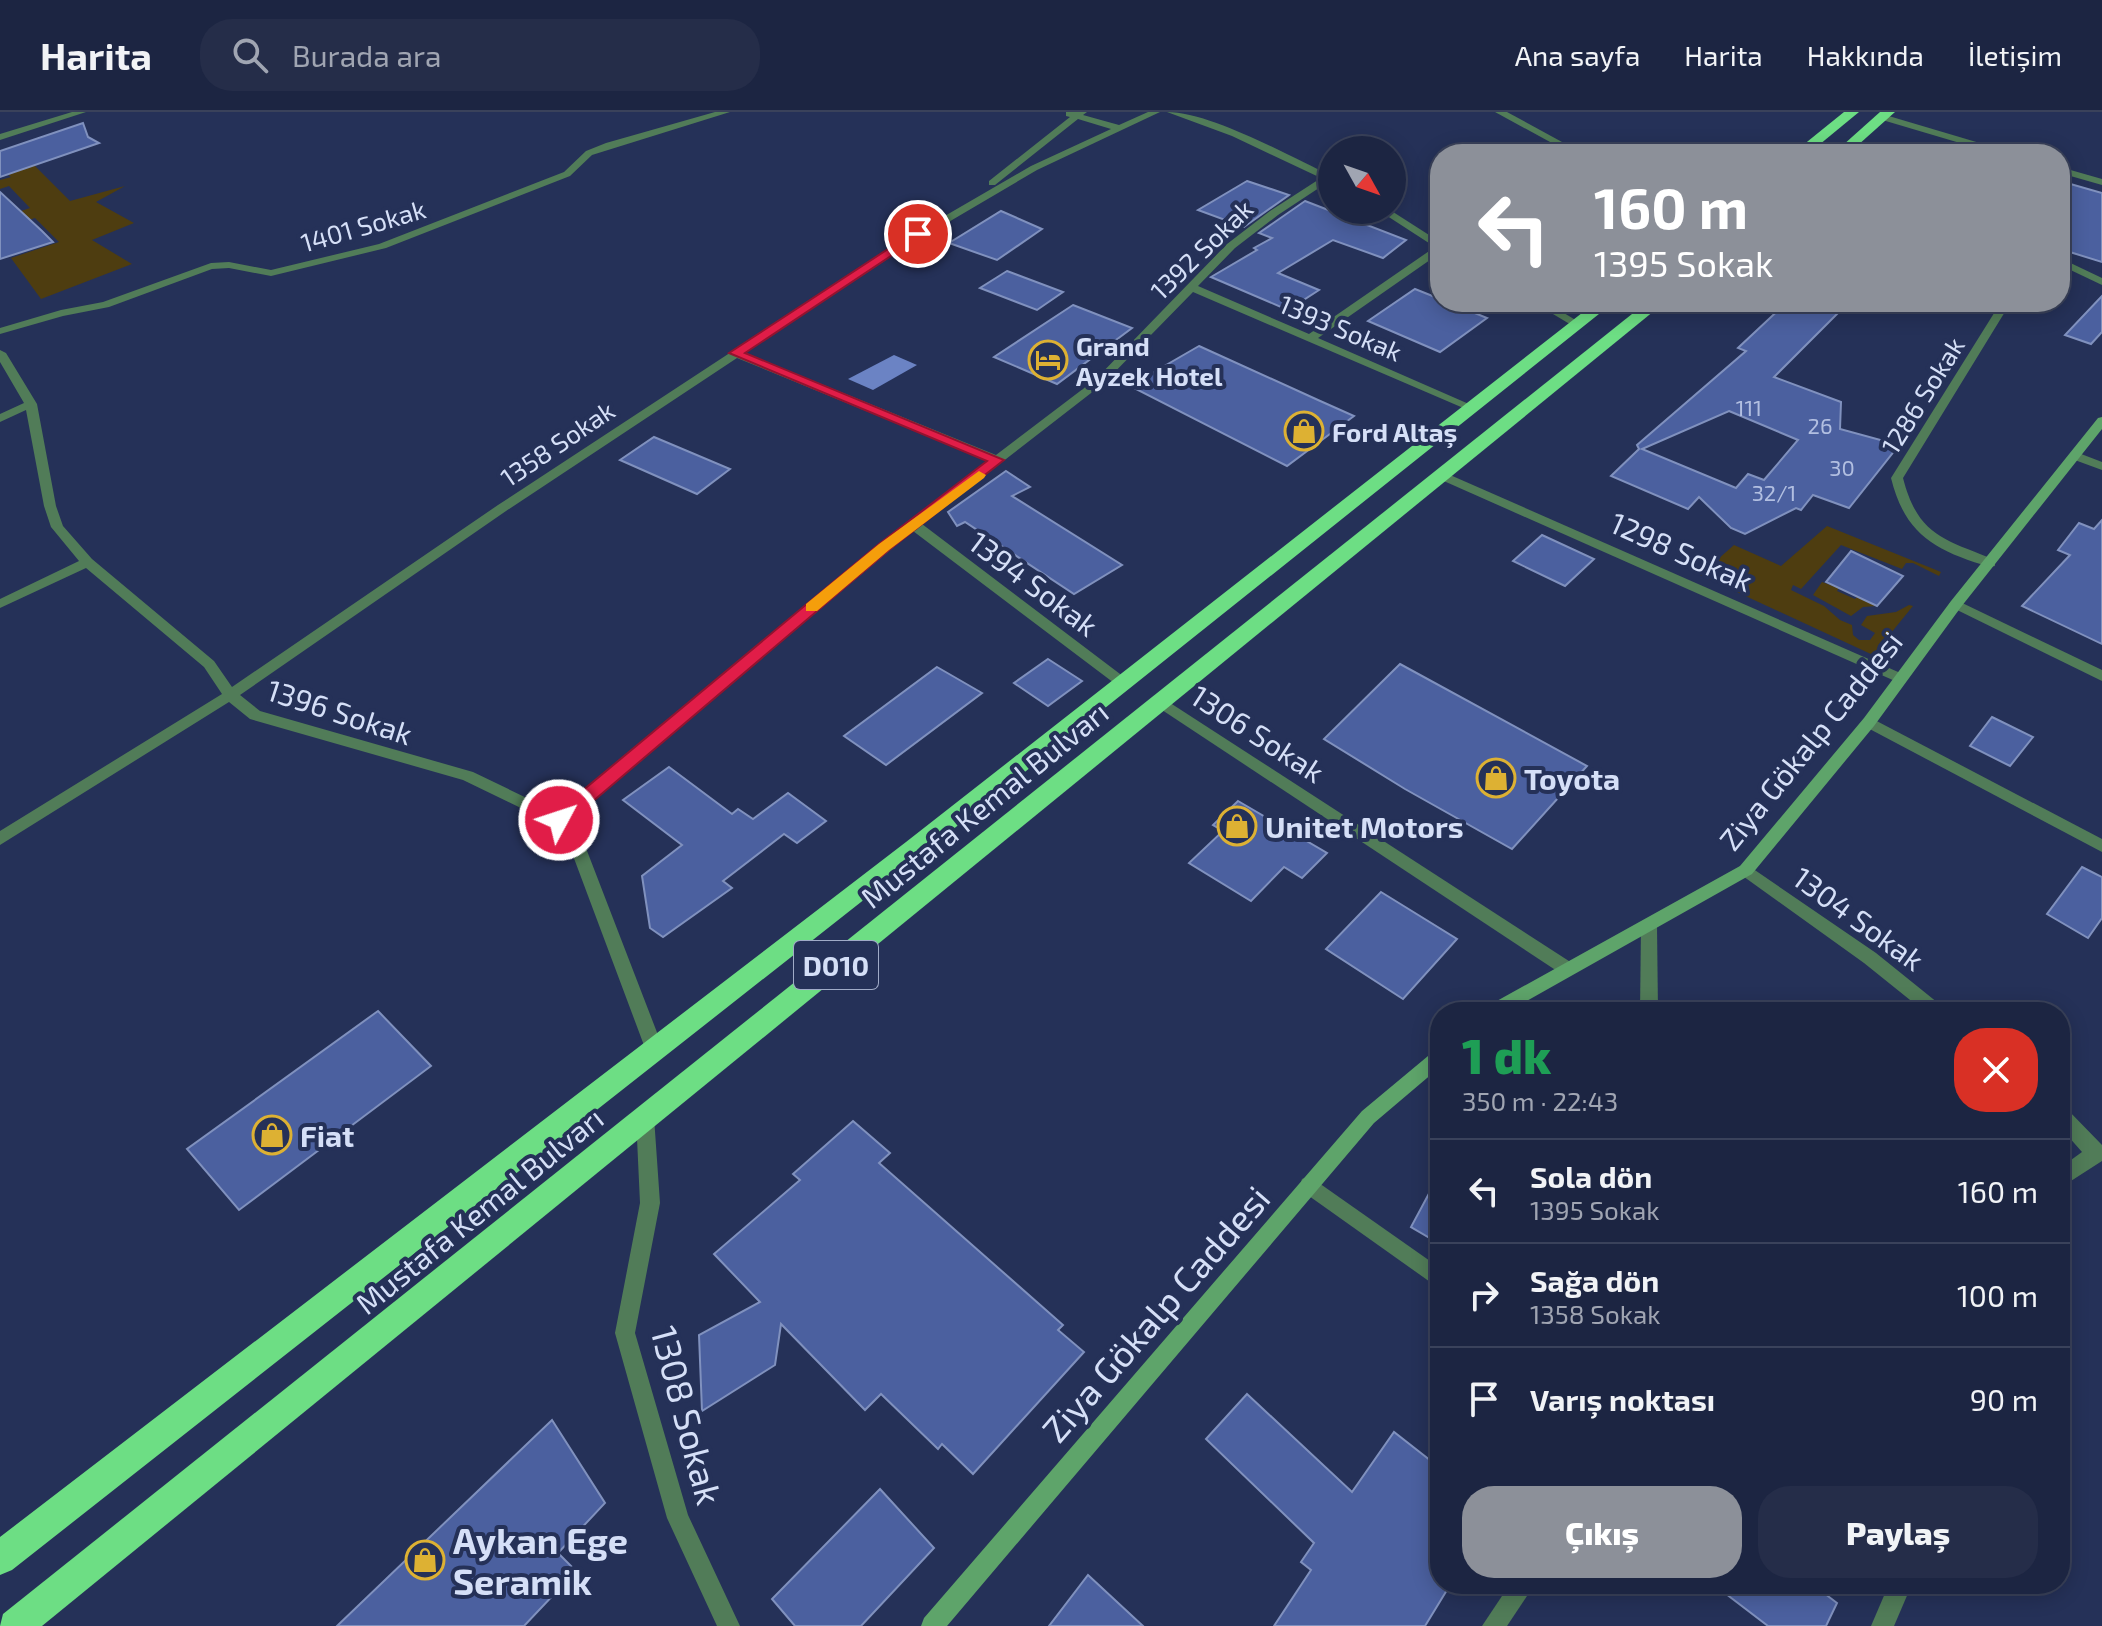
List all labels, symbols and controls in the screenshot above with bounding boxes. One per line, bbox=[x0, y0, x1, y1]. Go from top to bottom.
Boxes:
search box bbox=[200, 19, 760, 91]
text: Harita bbox=[40, 32, 152, 78]
icon: search bbox=[228, 33, 272, 77]
text: Burada ara bbox=[292, 37, 441, 73]
text: Ana sayfa bbox=[1515, 38, 1640, 72]
text: Harita bbox=[1684, 38, 1763, 72]
text: Hakkında bbox=[1807, 38, 1924, 72]
text: İletişim bbox=[1968, 38, 2062, 72]
north arrow bbox=[1318, 136, 1406, 224]
map controls bbox=[1318, 136, 1406, 224]
text: 160 m bbox=[1594, 173, 1748, 240]
icon: left bbox=[1462, 176, 1566, 280]
street label: 1401 Sokak bbox=[297, 192, 429, 258]
street label: 1392 Sokak bbox=[1143, 193, 1259, 305]
pin bbox=[884, 200, 952, 268]
icon: arrive bbox=[896, 212, 940, 256]
text: 1395 Sokak bbox=[1594, 241, 1773, 284]
street label: 1393 Sokak bbox=[1275, 287, 1407, 367]
place label: Grand Ayzek Hotel bbox=[1076, 330, 1223, 392]
street label: 1286 Sokak bbox=[1874, 331, 1970, 459]
hotel icon: Grand Ayzek Hotel bbox=[1027, 339, 1069, 381]
street label: 1358 Sokak bbox=[494, 394, 620, 492]
house number: 111 bbox=[1736, 394, 1762, 420]
shop icon: Ford Altaş bbox=[1283, 410, 1325, 452]
house number: 26 bbox=[1808, 412, 1832, 438]
place label: Ford Altaş bbox=[1332, 416, 1457, 449]
house number: 30 bbox=[1829, 454, 1855, 480]
house number: 32/1 bbox=[1752, 479, 1796, 505]
street label: 1298 Sokak bbox=[1605, 504, 1759, 598]
street label: 1394 Sokak bbox=[963, 523, 1105, 643]
street label: Ziya Gökalp Caddesi bbox=[1711, 623, 1909, 857]
street label: 1396 Sokak bbox=[263, 671, 417, 751]
street label: 1306 Sokak bbox=[1185, 677, 1331, 789]
street label: Mustafa Kemal Bulvarı bbox=[853, 693, 1115, 915]
shop icon: Toyota bbox=[1475, 757, 1517, 799]
place label: Toyota bbox=[1524, 760, 1620, 797]
position arrow bbox=[517, 778, 601, 862]
shop icon: Unitet Motors bbox=[1216, 805, 1258, 847]
place label: Unitet Motors bbox=[1265, 808, 1464, 844]
street label: 1304 Sokak bbox=[1787, 859, 1931, 977]
road number: D010 bbox=[794, 941, 878, 989]
text: 1 dk bbox=[1462, 1026, 1551, 1084]
button: close bbox=[1954, 1028, 2038, 1112]
text: 350 m · 22:43 bbox=[1462, 1085, 1618, 1116]
street label: Mustafa Kemal Bulvarı bbox=[348, 1099, 610, 1321]
shop icon: Fiat bbox=[251, 1114, 293, 1156]
place label: Fiat bbox=[300, 1117, 354, 1153]
text: Sola dön bbox=[1530, 1158, 1652, 1194]
icon: left bbox=[1462, 1169, 1506, 1213]
text: 160 m bbox=[1958, 1173, 2038, 1209]
street label: Ziya Gökalp Caddesi bbox=[1032, 1176, 1278, 1450]
text: 1395 Sokak bbox=[1530, 1194, 1660, 1225]
text: Sağa dön bbox=[1530, 1262, 1659, 1298]
icon: right bbox=[1462, 1273, 1506, 1317]
text: 100 m bbox=[1957, 1277, 2038, 1313]
text: 1358 Sokak bbox=[1530, 1298, 1660, 1329]
street label: 1308 Sokak bbox=[644, 1321, 732, 1509]
icon: arrive bbox=[1462, 1377, 1506, 1421]
text: Varış noktası bbox=[1530, 1381, 1715, 1417]
text: 90 m bbox=[1970, 1381, 2038, 1417]
button: Çıkış bbox=[1462, 1486, 1742, 1578]
button: Paylaş bbox=[1758, 1486, 2038, 1578]
place label: Aykan Ege Seramik bbox=[453, 1518, 628, 1602]
shop icon: Aykan Ege Seramik bbox=[404, 1539, 446, 1581]

